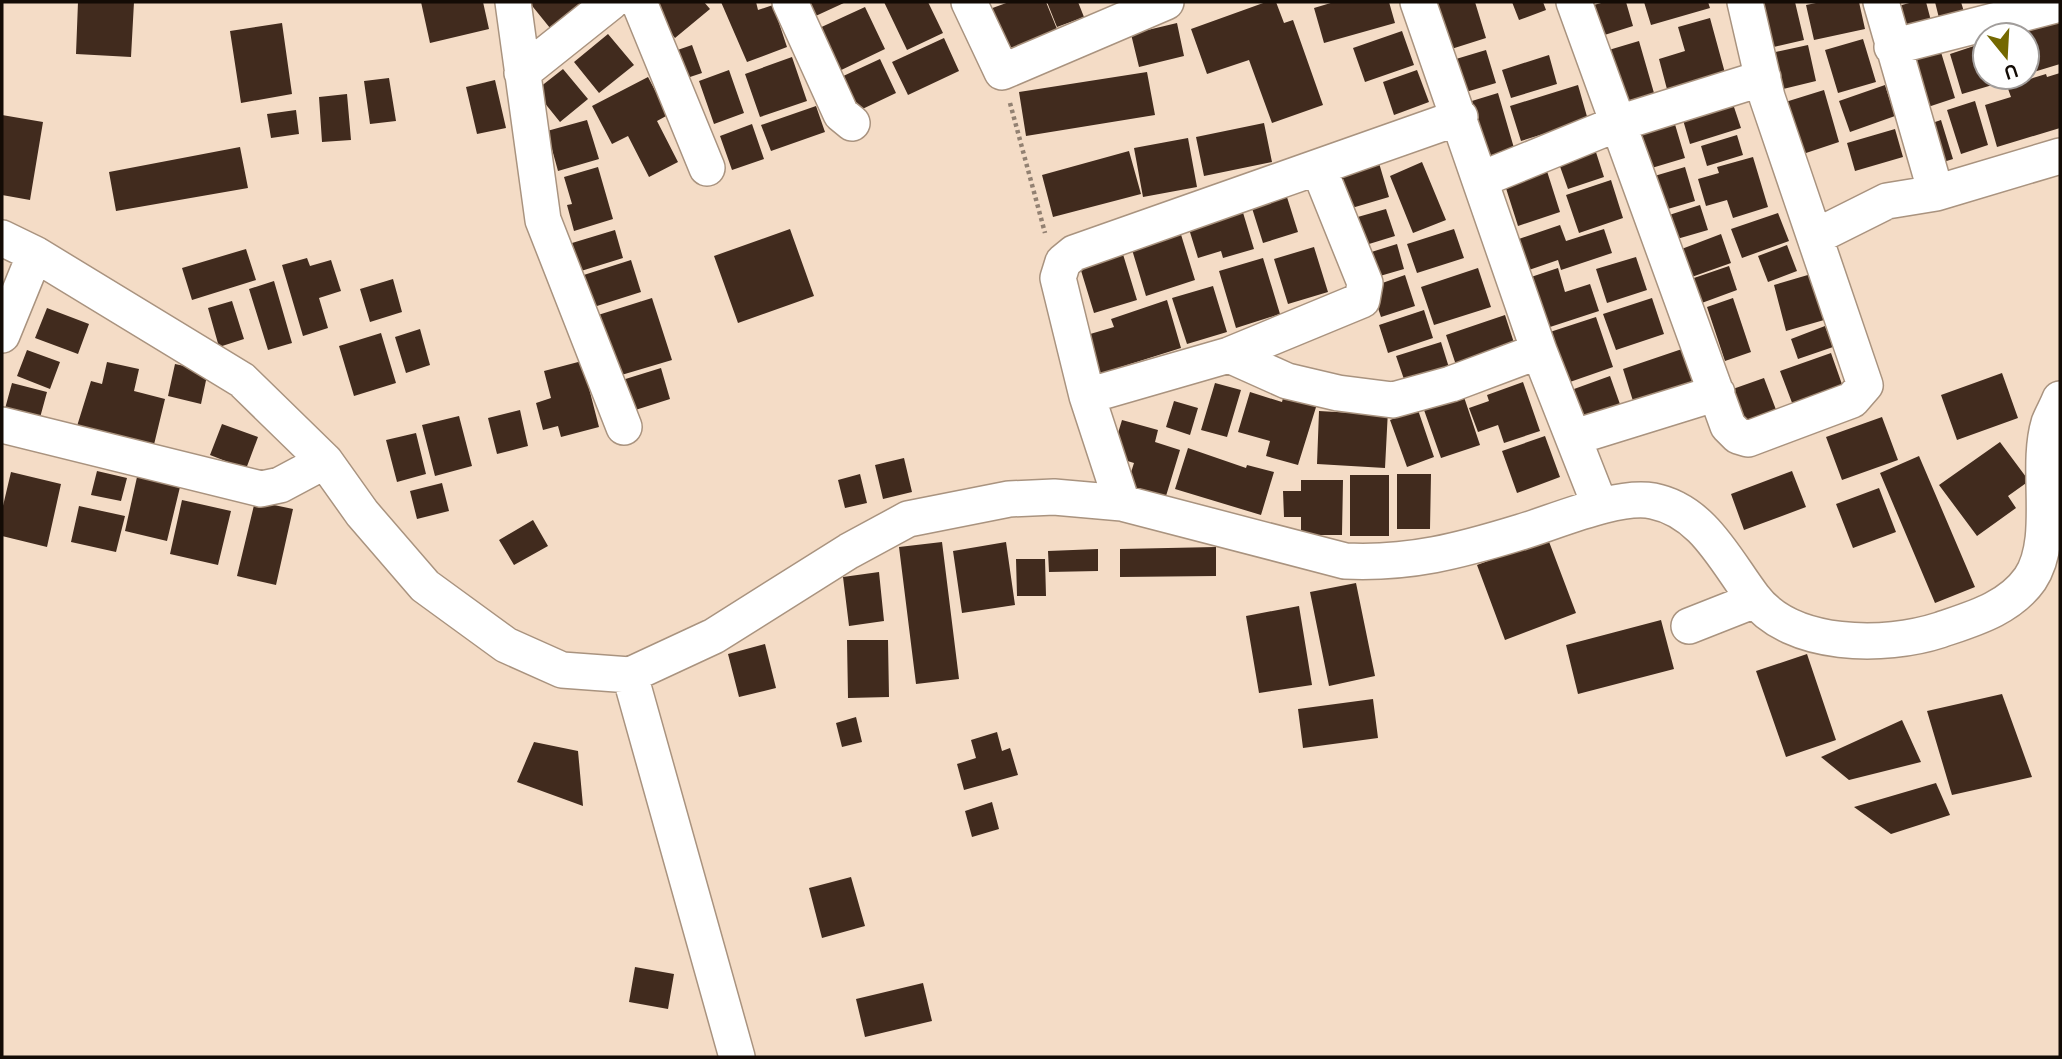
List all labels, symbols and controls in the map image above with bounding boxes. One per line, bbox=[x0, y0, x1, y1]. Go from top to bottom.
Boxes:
north arrow bbox=[1971, 21, 2041, 91]
text: U bbox=[2000, 57, 2021, 84]

